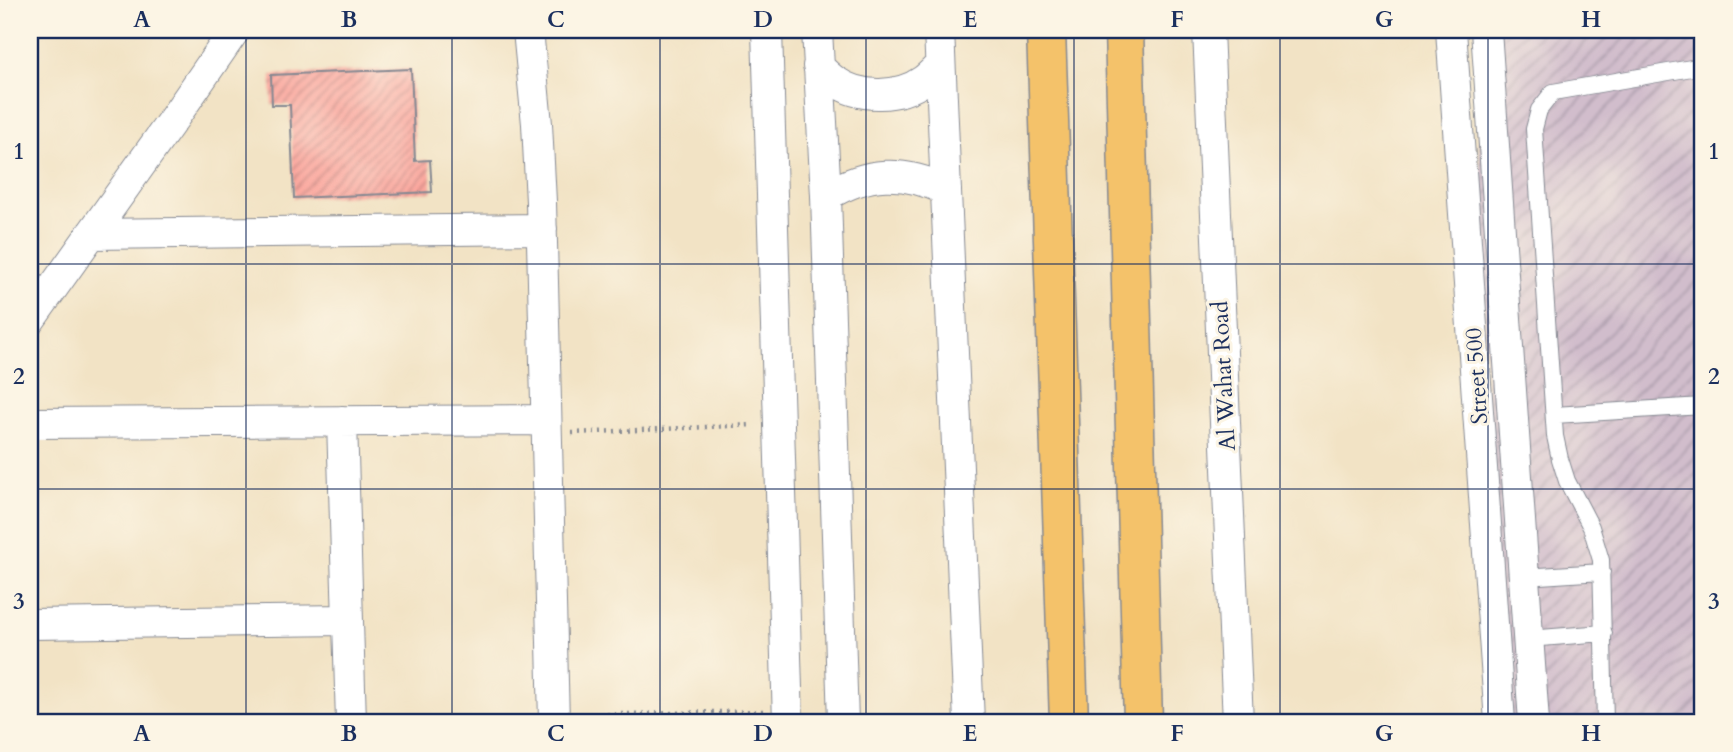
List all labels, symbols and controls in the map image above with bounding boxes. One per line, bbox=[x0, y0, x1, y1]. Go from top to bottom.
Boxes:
text: A bbox=[133, 4, 151, 35]
text: B bbox=[341, 4, 357, 35]
text: C bbox=[547, 4, 565, 35]
text: D bbox=[753, 4, 773, 35]
text: E bbox=[963, 4, 977, 35]
text: F bbox=[1170, 4, 1184, 35]
text: G bbox=[1375, 4, 1394, 35]
text: H bbox=[1581, 4, 1601, 35]
text: 1 bbox=[13, 136, 25, 167]
text: 1 bbox=[1708, 136, 1720, 167]
street label: Al Wahat Road bbox=[1204, 299, 1243, 452]
street label: Street 500 bbox=[1458, 327, 1495, 425]
text: 2 bbox=[13, 361, 25, 392]
text: 2 bbox=[1708, 361, 1720, 392]
text: 3 bbox=[13, 586, 25, 617]
text: 3 bbox=[1708, 586, 1720, 617]
text: A bbox=[133, 718, 151, 749]
text: B bbox=[341, 718, 357, 749]
text: C bbox=[547, 718, 565, 749]
text: D bbox=[753, 718, 773, 749]
text: E bbox=[963, 718, 977, 749]
text: F bbox=[1170, 718, 1184, 749]
text: G bbox=[1375, 718, 1394, 749]
text: H bbox=[1581, 718, 1601, 749]

